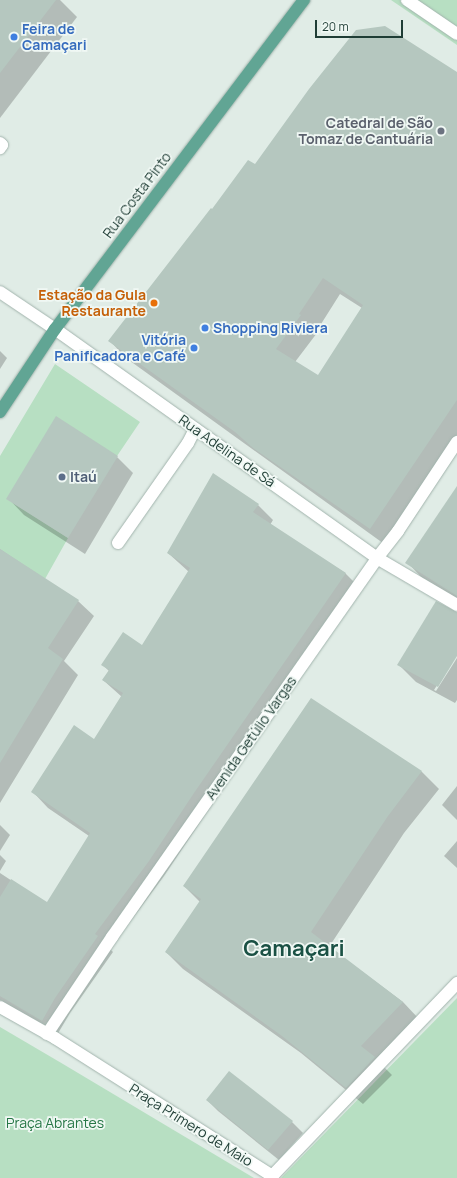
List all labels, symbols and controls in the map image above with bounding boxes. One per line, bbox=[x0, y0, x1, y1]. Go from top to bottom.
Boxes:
scale bar bbox=[317, 12, 405, 38]
text: 20 m bbox=[322, 18, 349, 35]
place label: Feira de Camaçari bbox=[22, 21, 87, 54]
marker: Feira de Camaçari bbox=[9, 32, 19, 42]
place label: Catedral de São Tomaz de Cantuária bbox=[299, 115, 433, 148]
marker: Catedral de São Tomaz de Cantuária bbox=[436, 126, 446, 136]
street label: Rua Costa Pinto bbox=[99, 149, 175, 241]
place label: Estação da Gula Restaurante bbox=[38, 287, 146, 320]
marker: Estação da Gula Restaurante bbox=[149, 298, 159, 308]
place label: Shopping Riviera bbox=[213, 320, 328, 336]
marker: Shopping Riviera bbox=[200, 323, 210, 333]
place label: Vitória Panificadora e Café bbox=[54, 332, 186, 364]
marker: Vitória Panificadora e Café bbox=[189, 343, 199, 353]
street label: Rua Adelina de Sá bbox=[175, 411, 279, 491]
place label: Itaú bbox=[70, 469, 97, 485]
marker: Itaú bbox=[57, 472, 67, 482]
street label: Avenida Getúlio Vargas bbox=[202, 673, 300, 803]
district label: Camaçari bbox=[243, 936, 345, 962]
street label: Praça Primero de Maio bbox=[126, 1080, 256, 1170]
park label: Praça Abrantes bbox=[6, 1115, 104, 1131]

